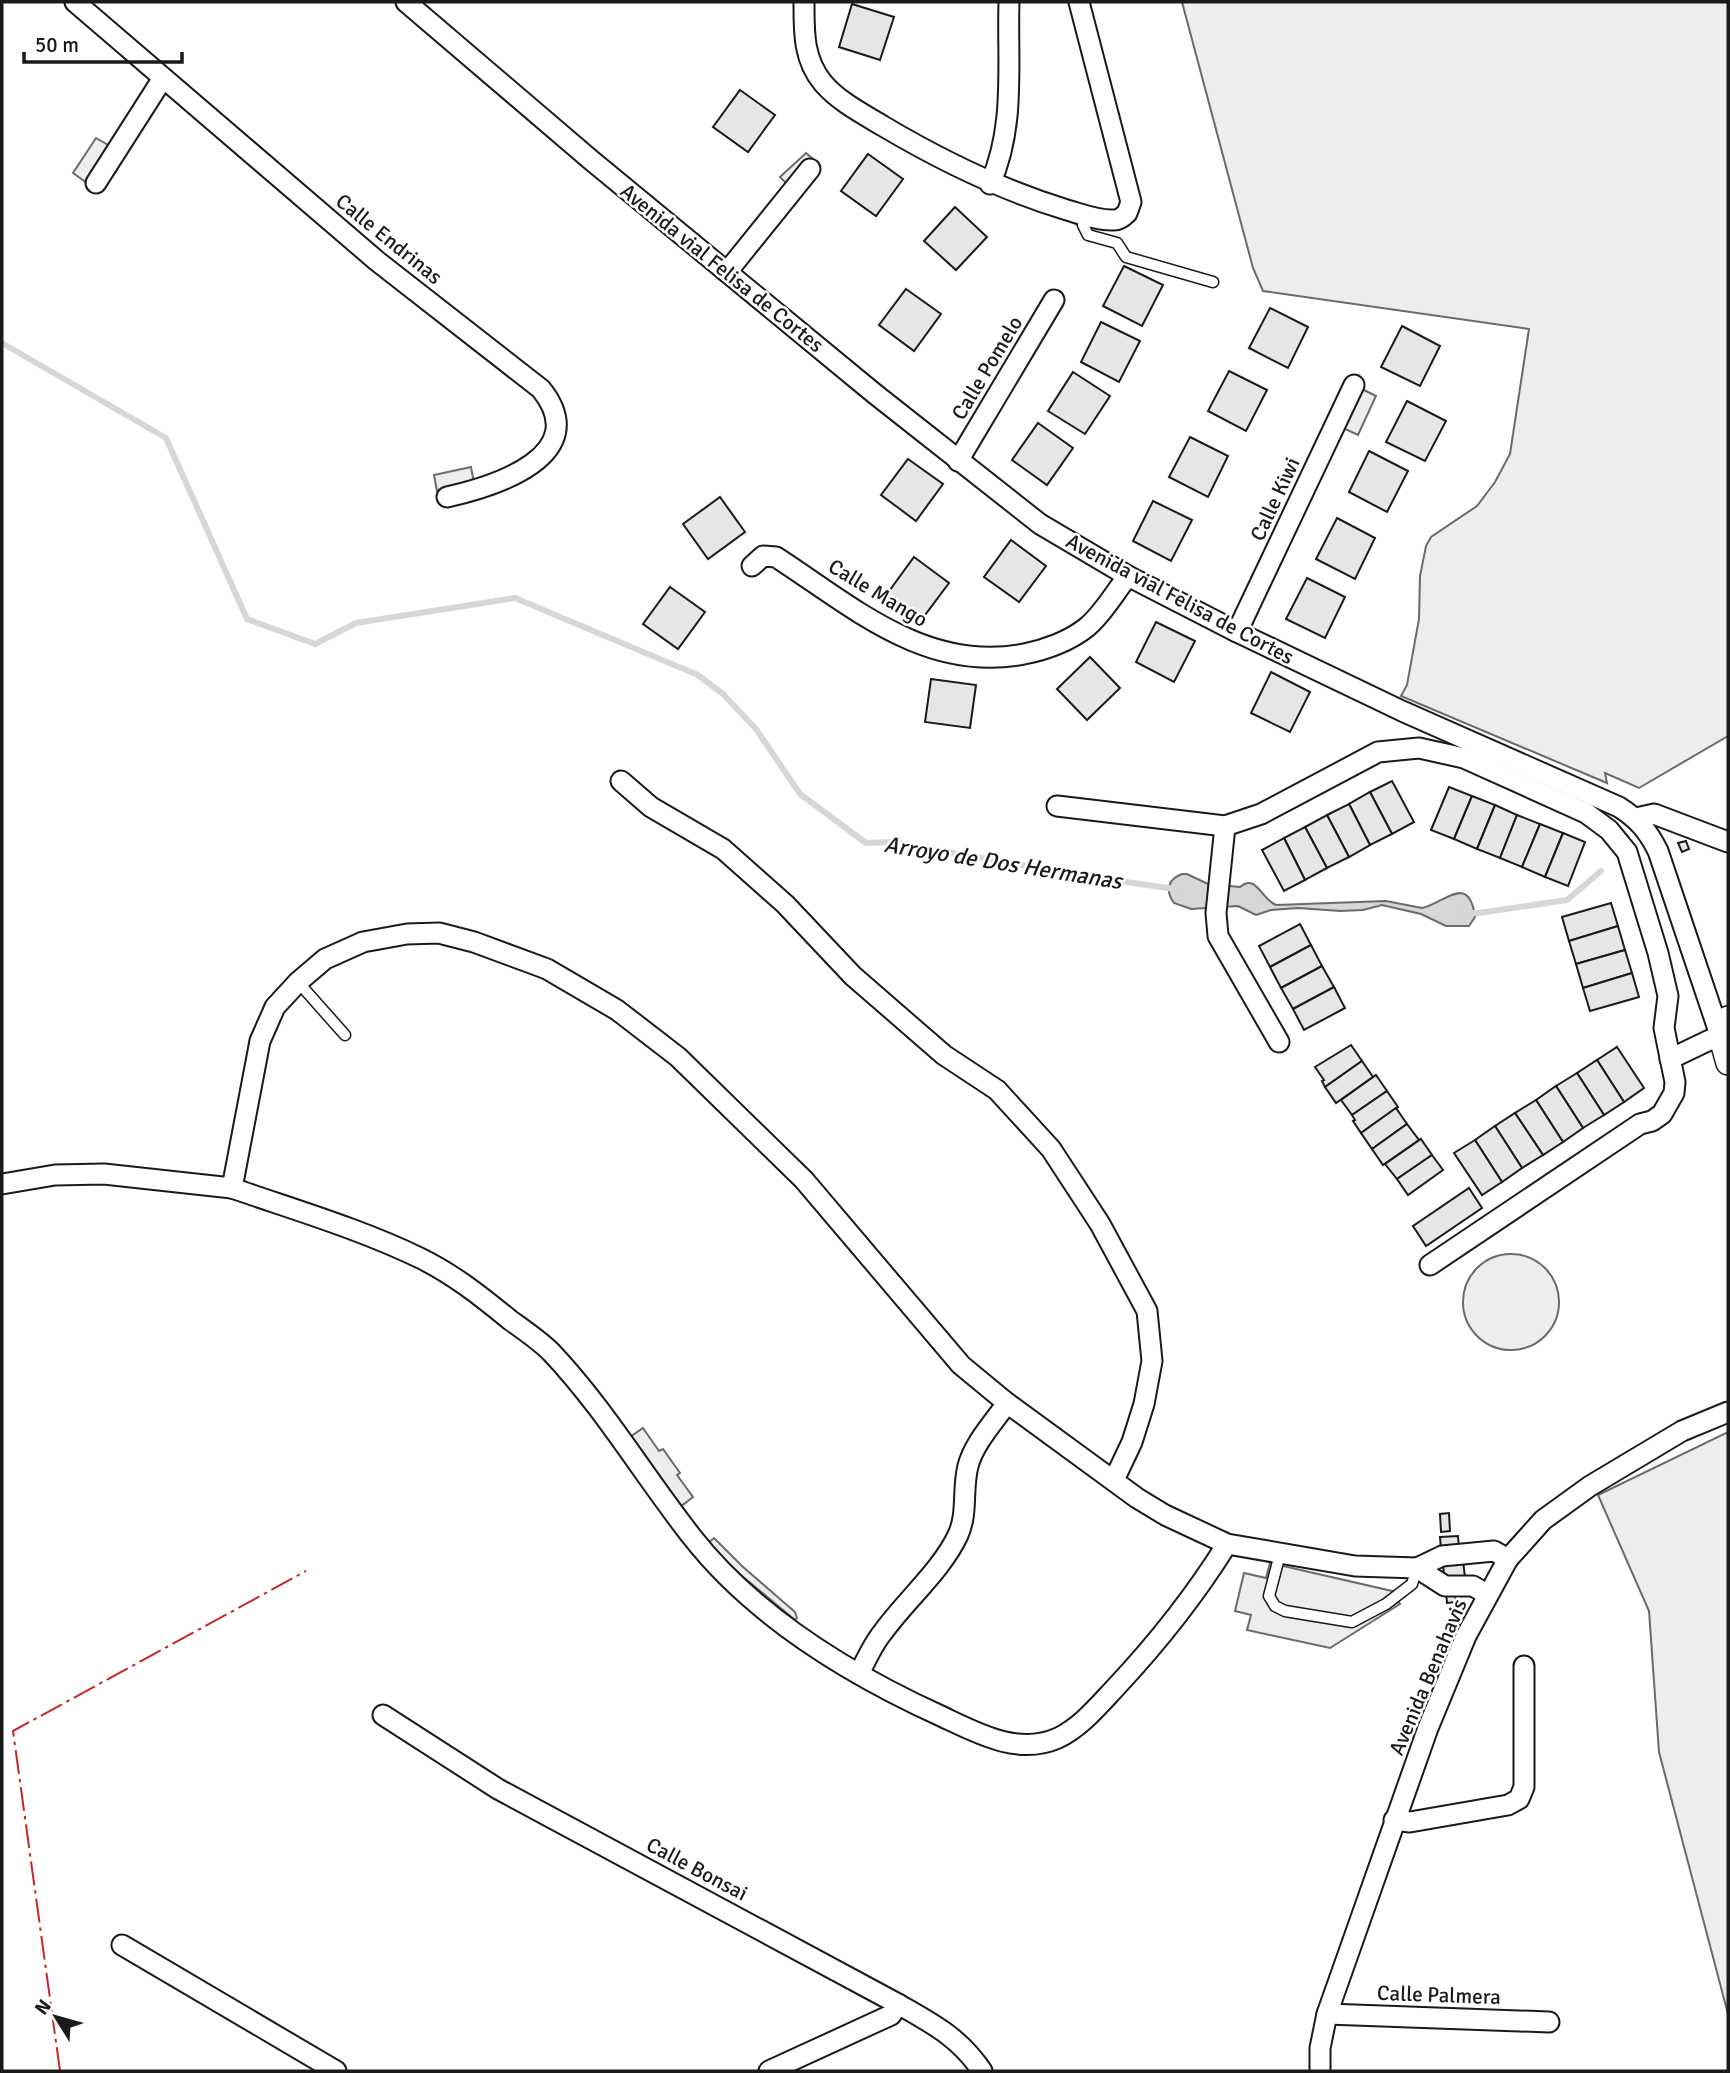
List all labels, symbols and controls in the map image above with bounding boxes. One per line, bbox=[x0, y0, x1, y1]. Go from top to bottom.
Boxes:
scale bar bbox=[24, 21, 182, 65]
text: 50 m bbox=[35, 32, 79, 58]
street label: Avenida vial Felisa de Cortes bbox=[615, 178, 829, 358]
street label: Calle Endrinas bbox=[330, 188, 448, 290]
street label: Calle Pomelo bbox=[946, 311, 1028, 425]
street label: Calle Kiwi bbox=[1244, 453, 1306, 545]
street label: Avenida vial Felisa de Cortes bbox=[1062, 528, 1298, 670]
street label: Calle Mango bbox=[824, 553, 932, 633]
water label: Arroyo de Dos Hermanas bbox=[882, 830, 1126, 896]
street label: Avenida Benahavis bbox=[1383, 1595, 1473, 1759]
street label: Calle Bonsai bbox=[642, 1831, 752, 1907]
street label: Calle Palmera bbox=[1377, 1980, 1501, 2010]
north arrow bbox=[21, 1982, 91, 2052]
text: N bbox=[30, 1995, 57, 2020]

